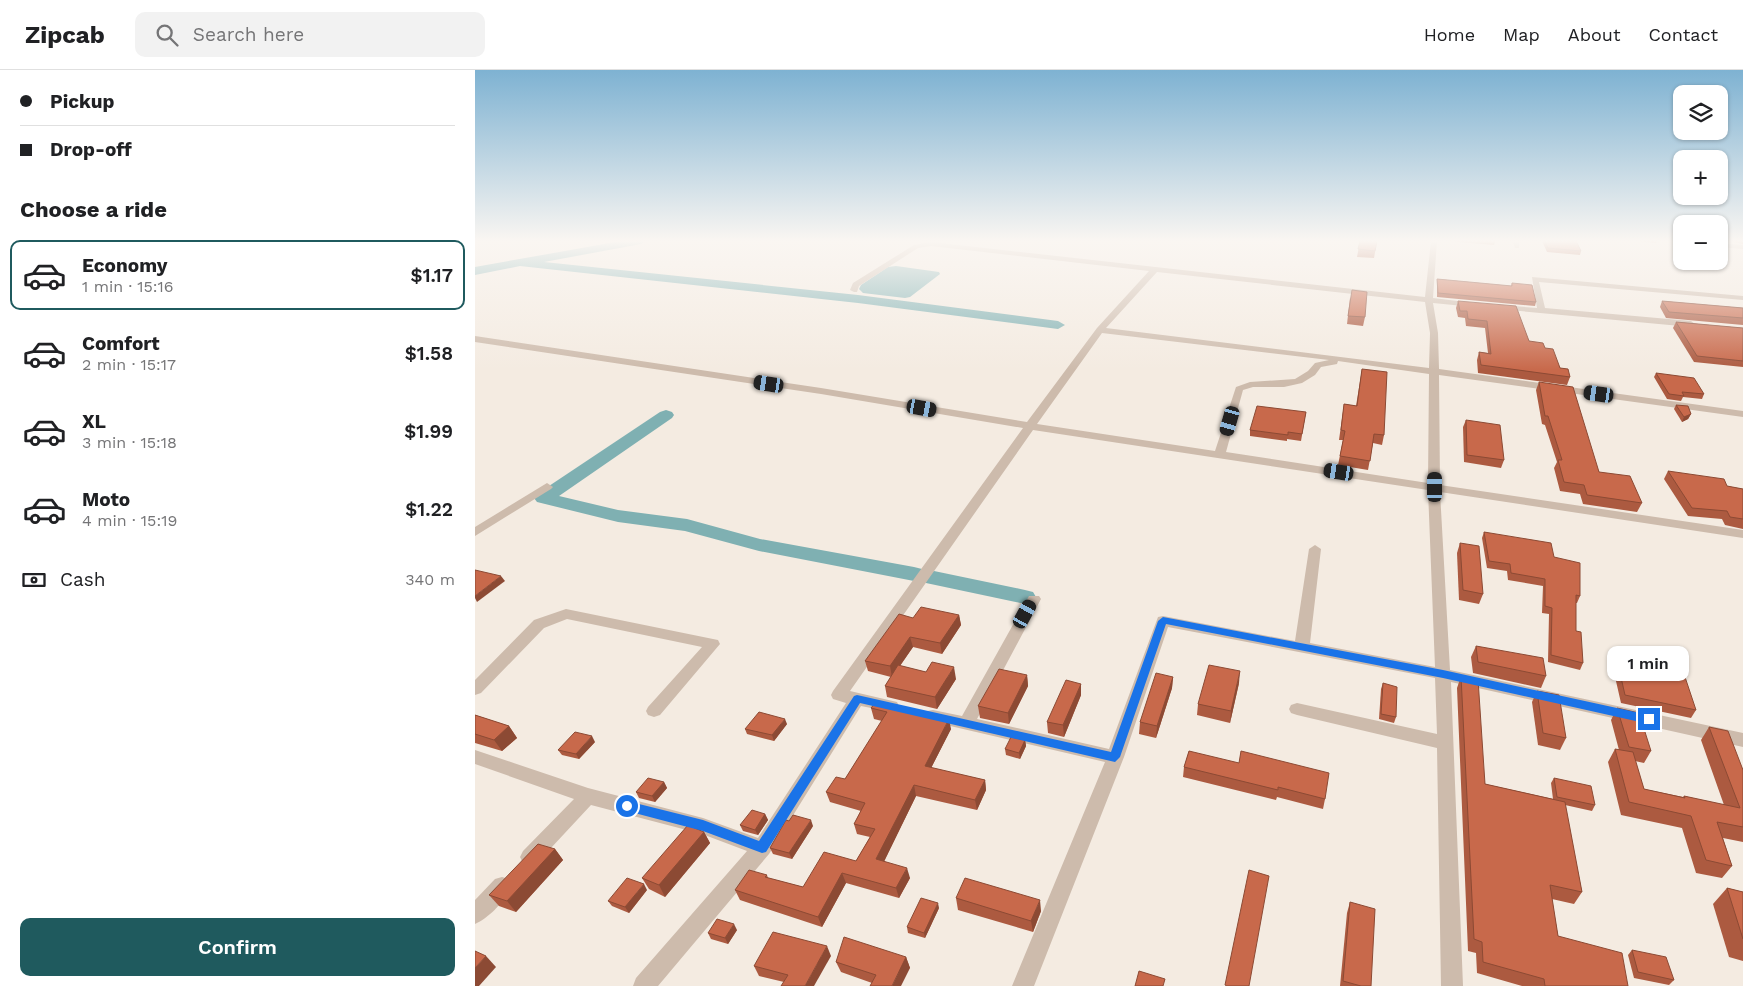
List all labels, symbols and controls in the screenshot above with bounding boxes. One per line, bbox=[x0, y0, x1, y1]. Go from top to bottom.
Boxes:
search box bbox=[135, 12, 485, 57]
text: Zipcab bbox=[25, 21, 105, 49]
icon: search bbox=[153, 21, 181, 49]
text: Search here bbox=[193, 23, 304, 46]
text: Home bbox=[1424, 24, 1475, 45]
text: Map bbox=[1503, 24, 1540, 45]
text: About bbox=[1568, 24, 1620, 45]
text: Contact bbox=[1648, 24, 1718, 45]
map controls bbox=[1673, 85, 1728, 270]
button: layers bbox=[1673, 85, 1728, 140]
text: Pickup bbox=[50, 90, 114, 113]
text: Drop-off bbox=[50, 138, 132, 161]
button: + bbox=[1673, 150, 1728, 205]
text: Choose a ride bbox=[20, 197, 167, 222]
button: − bbox=[1673, 215, 1728, 270]
icon: car bbox=[22, 253, 67, 298]
text: Economy bbox=[82, 254, 167, 277]
text: $1.17 bbox=[411, 264, 453, 287]
text: 1 min · 15:16 bbox=[82, 277, 174, 296]
icon: car bbox=[22, 331, 67, 376]
text: Comfort bbox=[82, 332, 160, 355]
text: $1.58 bbox=[405, 342, 453, 365]
text: 2 min · 15:17 bbox=[82, 355, 176, 374]
car bbox=[753, 374, 784, 394]
car bbox=[1583, 384, 1614, 404]
car bbox=[905, 398, 938, 418]
car bbox=[1218, 405, 1241, 437]
icon: car bbox=[22, 409, 67, 454]
text: XL bbox=[82, 410, 106, 433]
text: $1.99 bbox=[404, 420, 453, 443]
text: 3 min · 15:18 bbox=[82, 433, 177, 452]
car bbox=[1323, 462, 1354, 482]
car bbox=[1427, 472, 1442, 502]
icon: car bbox=[22, 487, 67, 532]
text: Moto bbox=[82, 488, 130, 511]
text: $1.22 bbox=[405, 498, 453, 521]
text: 4 min · 15:19 bbox=[82, 511, 177, 530]
icon: cash bbox=[20, 566, 48, 594]
text: Cash bbox=[60, 568, 106, 591]
text: 340 m bbox=[405, 570, 455, 589]
car bbox=[1011, 597, 1038, 631]
callout: 1 min bbox=[1608, 646, 1690, 682]
text: 1 min bbox=[1627, 654, 1669, 673]
route end bbox=[1638, 708, 1660, 730]
route start bbox=[616, 795, 638, 817]
button: Confirm bbox=[20, 918, 455, 976]

